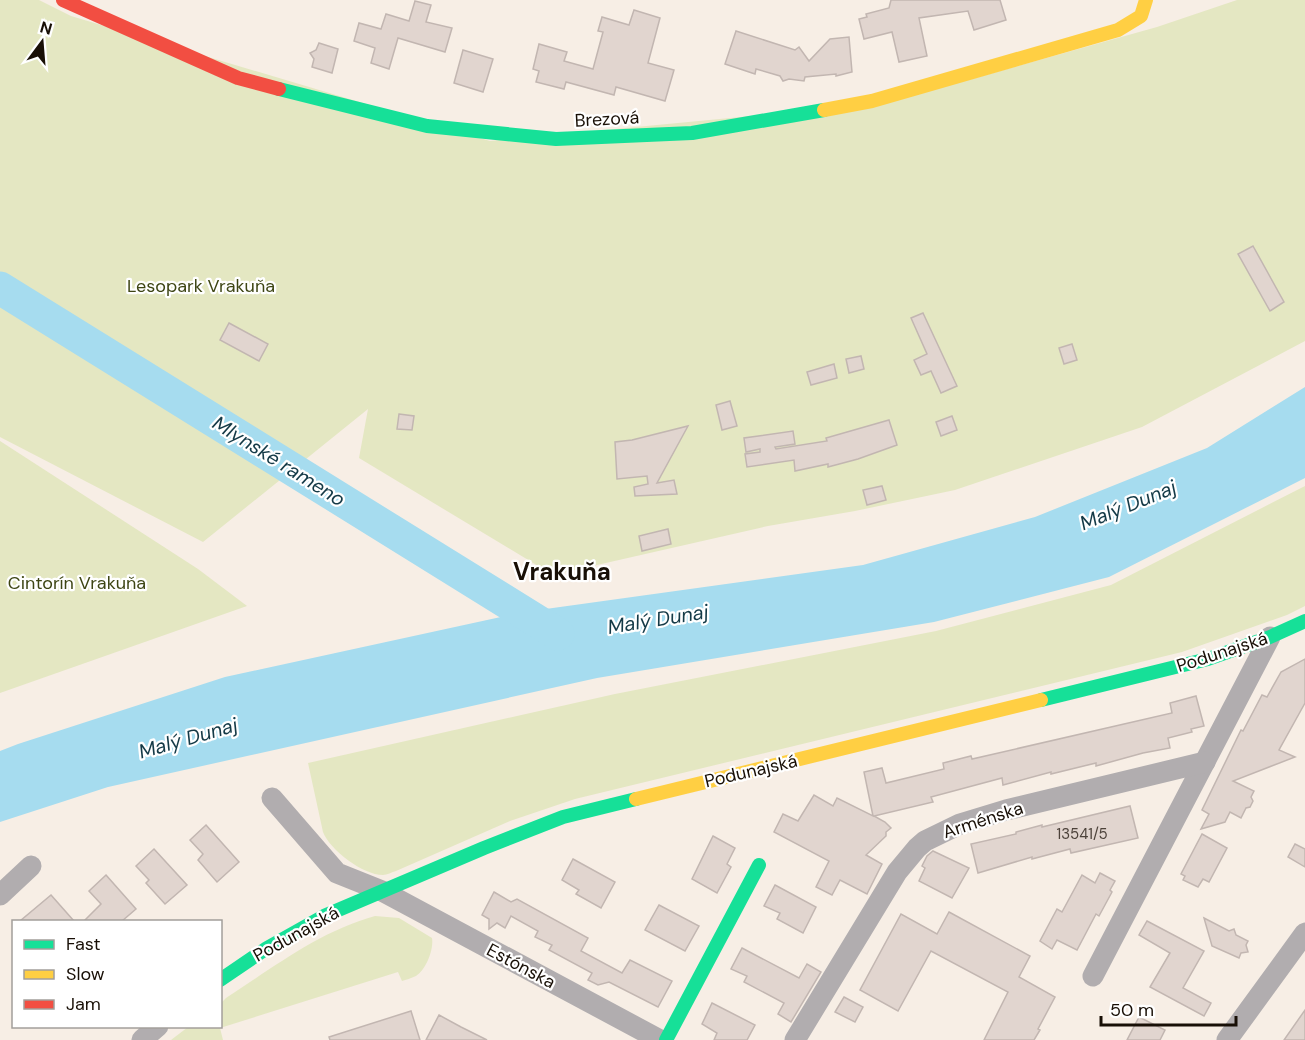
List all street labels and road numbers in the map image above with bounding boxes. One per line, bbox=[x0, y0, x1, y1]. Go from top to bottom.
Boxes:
street label: Brezová bbox=[574, 105, 640, 133]
street label: Podunajská bbox=[1173, 626, 1271, 678]
street label: Podunajská bbox=[702, 749, 800, 793]
street label: Arménska bbox=[940, 796, 1026, 844]
street label: Podunajská bbox=[249, 901, 343, 967]
street label: Estónska bbox=[482, 938, 560, 994]

